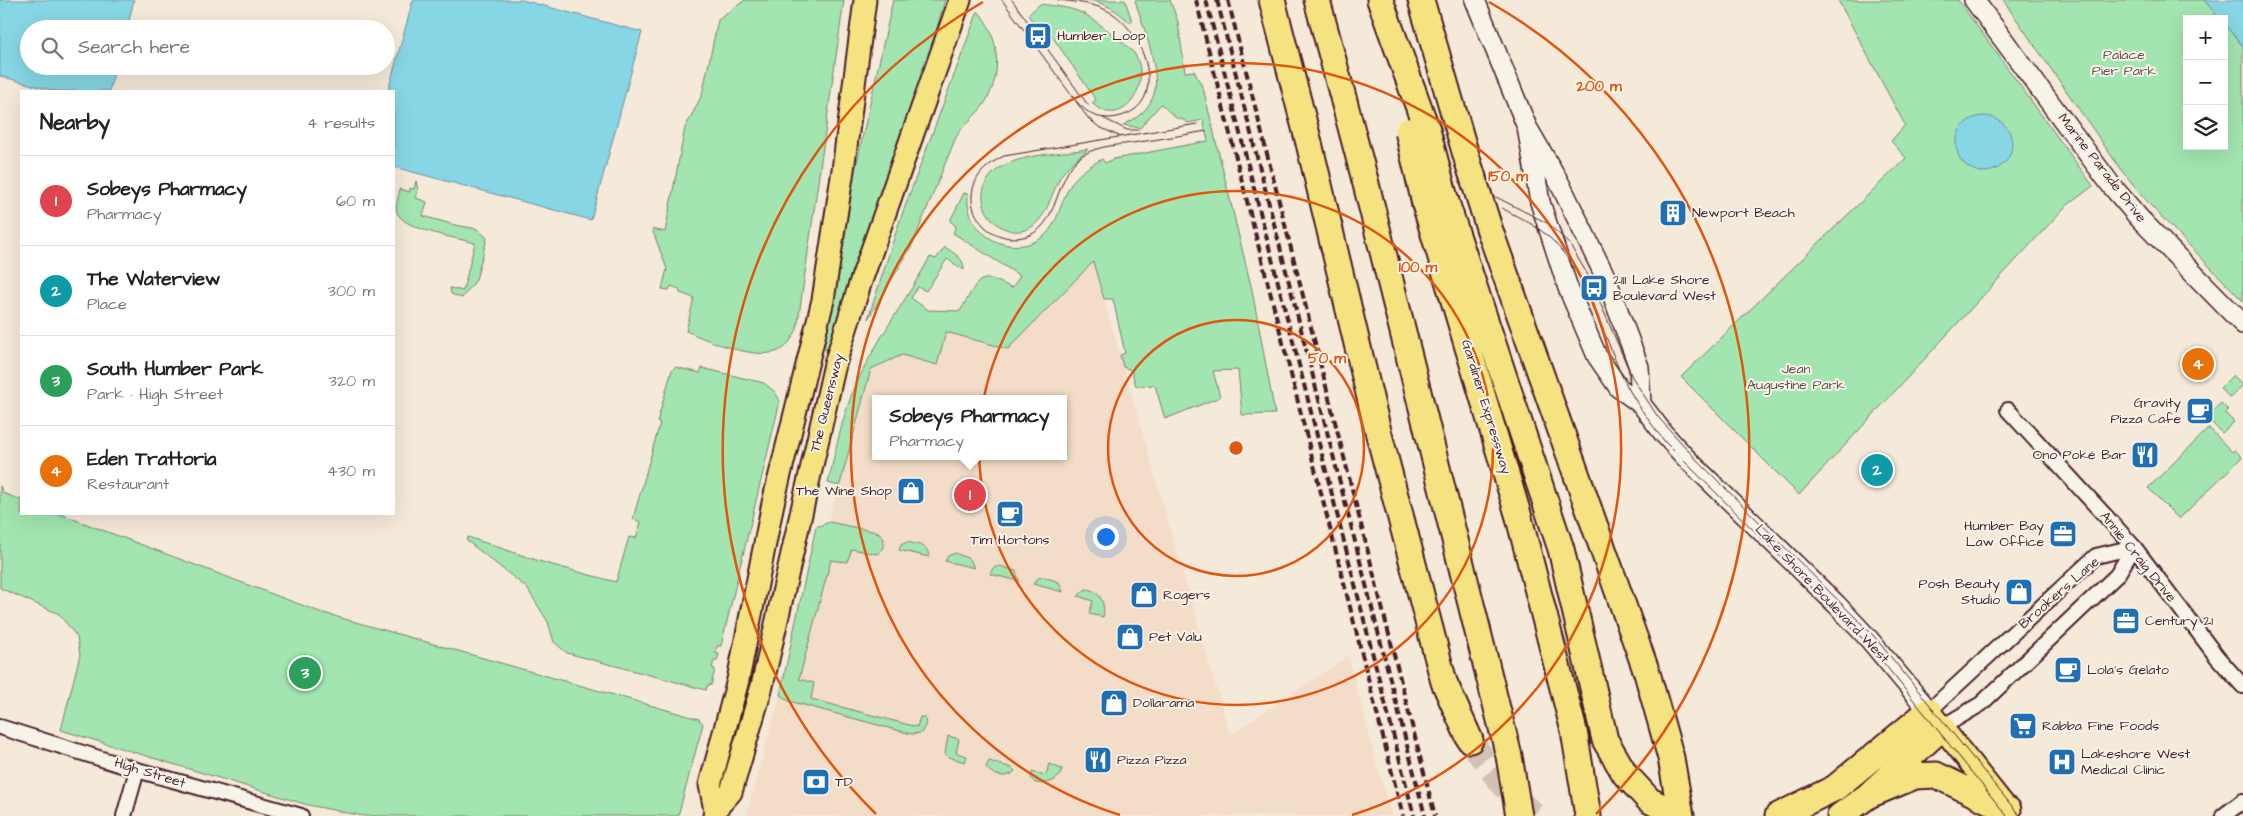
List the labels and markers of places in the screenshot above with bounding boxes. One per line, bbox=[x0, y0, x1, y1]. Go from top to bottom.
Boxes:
bus stop icon: Humber Loop bbox=[1023, 21, 1053, 51]
place label: Humber Loop bbox=[1057, 26, 1146, 46]
building icon: Newport Beach bbox=[1658, 198, 1688, 228]
place label: Newport Beach bbox=[1692, 203, 1795, 223]
place label: 2111 Lake Shore Boulevard West bbox=[1613, 270, 1716, 306]
bus stop icon: 2111 Lake Shore Boulevard West bbox=[1579, 273, 1609, 303]
pin: 4 bbox=[2182, 345, 2214, 383]
place label: Gravity Pizza Cafe bbox=[2110, 393, 2181, 429]
cafe icon: Gravity Pizza Cafe bbox=[2185, 396, 2215, 426]
centre of rings bbox=[1227, 439, 1245, 457]
restaurant icon: Ono Poké Bar bbox=[2130, 440, 2160, 470]
place label: Ono Poké Bar bbox=[2033, 445, 2126, 465]
pin: 2 bbox=[1861, 451, 1893, 489]
shop icon: The Wine Shop bbox=[896, 476, 926, 506]
pin: 1 bbox=[954, 476, 986, 514]
place label: The Wine Shop bbox=[796, 481, 892, 501]
cafe icon: Tim Hortons bbox=[995, 499, 1025, 529]
place label: Humber Bay Law Office bbox=[1964, 516, 2044, 552]
office icon: Humber Bay Law Office bbox=[2048, 519, 2078, 549]
place label: Tim Hortons bbox=[971, 530, 1049, 550]
place label: Posh Beauty Studio bbox=[1919, 574, 2000, 610]
shop icon: Posh Beauty Studio bbox=[2004, 577, 2034, 607]
shop icon: Rogers bbox=[1129, 580, 1159, 610]
place label: Rogers bbox=[1163, 585, 1210, 605]
office icon: Century 21 bbox=[2111, 606, 2141, 636]
place label: Century 21 bbox=[2145, 611, 2213, 631]
shop icon: Pet Valu bbox=[1115, 622, 1145, 652]
place label: Pet Valu bbox=[1149, 627, 1202, 647]
pin: 3 bbox=[289, 654, 321, 692]
cafe icon: Lola's Gelato bbox=[2053, 655, 2083, 685]
place label: Lola's Gelato bbox=[2087, 660, 2169, 680]
shop icon: Dollarama bbox=[1099, 688, 1129, 718]
place label: Dollarama bbox=[1133, 693, 1194, 713]
supermarket icon: Rabba Fine Foods bbox=[2008, 711, 2038, 741]
place label: Rabba Fine Foods bbox=[2042, 716, 2159, 736]
place label: Lakeshore West Medical Clinic bbox=[2081, 744, 2190, 780]
restaurant icon: Pizza Pizza bbox=[1083, 745, 1113, 775]
hospital icon: Lakeshore West Medical Clinic bbox=[2047, 747, 2077, 777]
place label: Pizza Pizza bbox=[1117, 750, 1187, 770]
bank icon: TD bbox=[801, 767, 831, 797]
place label: TD bbox=[835, 772, 853, 792]

